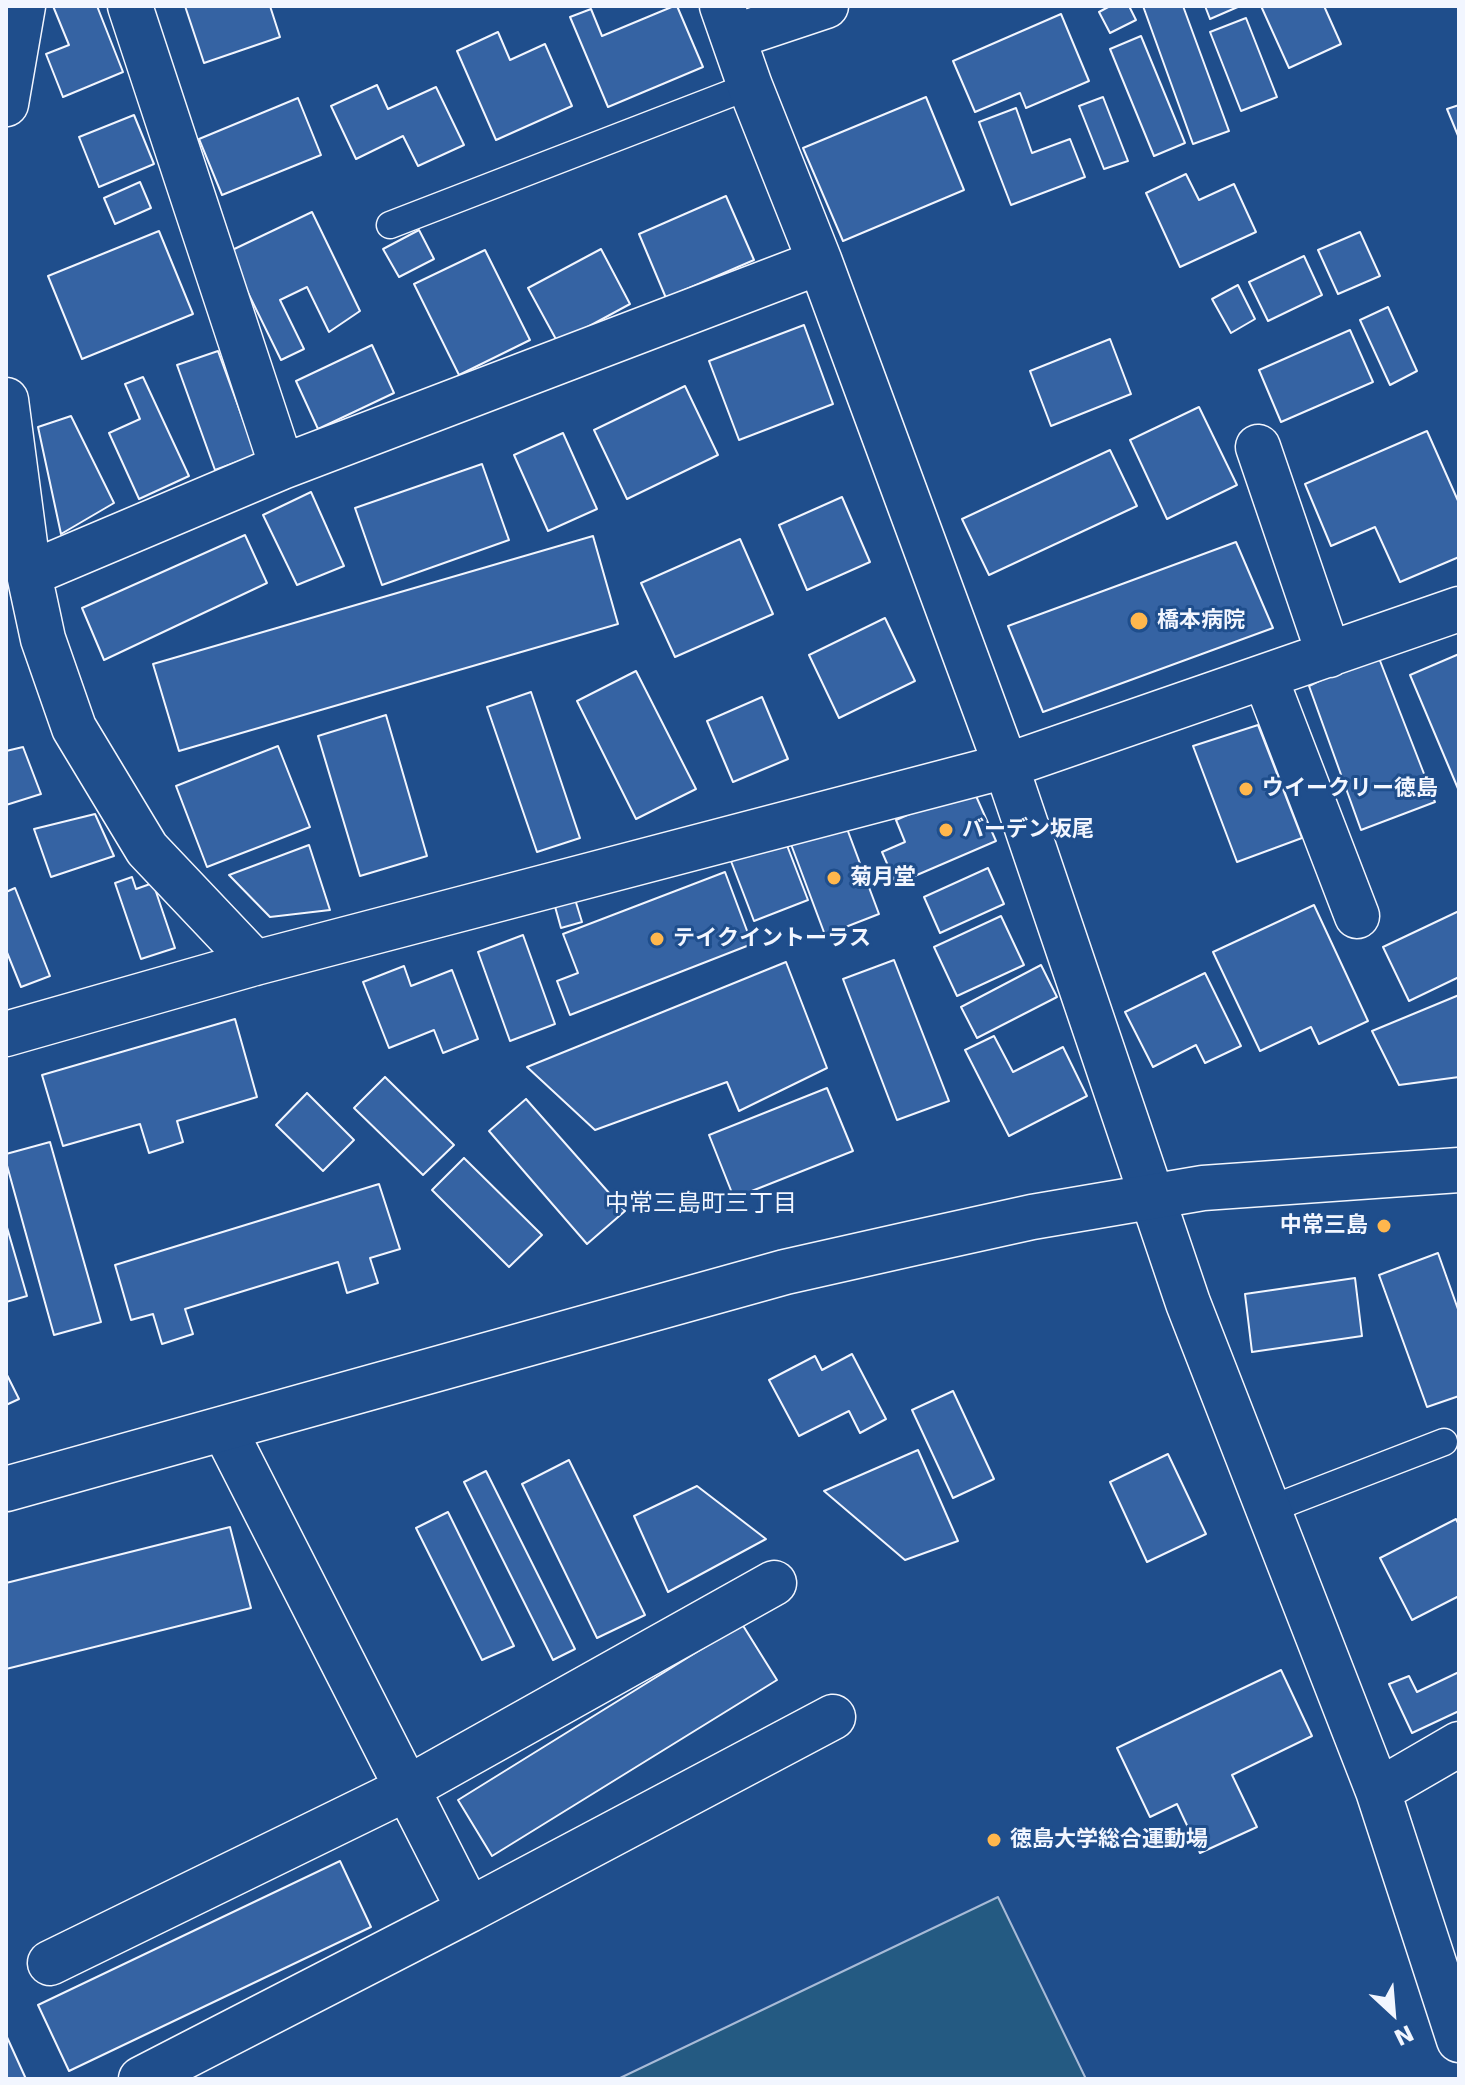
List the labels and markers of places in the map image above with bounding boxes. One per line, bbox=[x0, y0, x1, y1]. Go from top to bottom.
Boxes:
place label: 橋本病院 bbox=[1157, 608, 1245, 634]
marker: 橋本病院 bbox=[1128, 610, 1150, 632]
place label: ウイークリー徳島 bbox=[1262, 776, 1438, 802]
marker: ウイークリー徳島 bbox=[1237, 780, 1255, 798]
place label: バーデン坂尾 bbox=[962, 817, 1094, 843]
marker: バーデン坂尾 bbox=[937, 821, 955, 839]
place label: 菊月堂 bbox=[850, 865, 916, 891]
marker: 菊月堂 bbox=[825, 869, 843, 887]
place label: テイクイントーラス bbox=[673, 926, 871, 952]
marker: テイクイントーラス bbox=[648, 930, 666, 948]
place label: 中常三島 bbox=[1280, 1213, 1368, 1239]
marker: 中常三島 bbox=[1375, 1217, 1393, 1235]
place label: 徳島大学総合運動場 bbox=[1010, 1827, 1208, 1853]
marker: 徳島大学総合運動場 bbox=[985, 1831, 1003, 1849]

